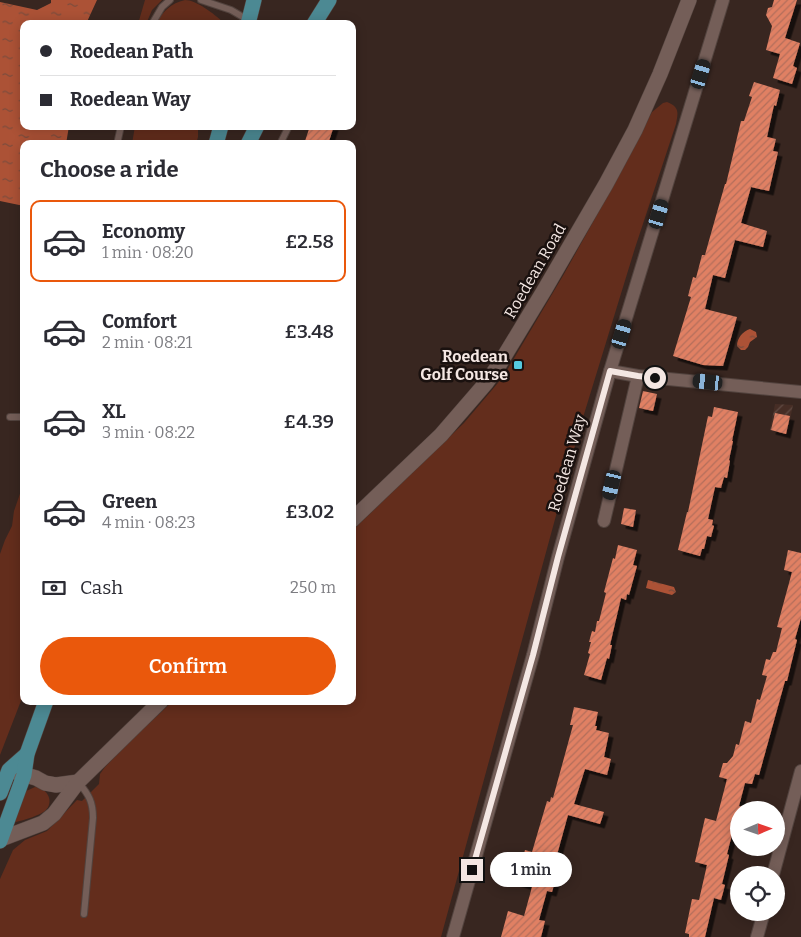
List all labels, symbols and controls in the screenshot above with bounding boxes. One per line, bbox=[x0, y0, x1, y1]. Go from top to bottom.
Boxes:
text: Roedean Path bbox=[70, 40, 193, 63]
car bbox=[689, 57, 712, 91]
text: Roedean Way bbox=[70, 88, 191, 111]
text: Choose a ride bbox=[40, 156, 179, 183]
car bbox=[647, 197, 670, 231]
icon: car bbox=[42, 219, 87, 264]
text: Economy bbox=[102, 220, 185, 243]
street label: Roedean Road bbox=[500, 220, 570, 322]
text: £2.58 bbox=[285, 230, 334, 253]
text: 1 min · 08:20 bbox=[102, 243, 194, 262]
icon: car bbox=[42, 309, 87, 354]
text: Comfort bbox=[102, 310, 177, 333]
car bbox=[610, 317, 633, 351]
text: £3.48 bbox=[285, 320, 334, 343]
text: 2 min · 08:21 bbox=[102, 333, 192, 352]
place label: Roedean Golf Course bbox=[420, 347, 509, 384]
marker: Roedean Golf Course bbox=[512, 359, 524, 371]
route start bbox=[644, 367, 666, 389]
car bbox=[692, 373, 723, 391]
icon: car bbox=[42, 399, 87, 444]
text: XL bbox=[102, 400, 126, 423]
text: £4.39 bbox=[284, 410, 334, 433]
street label: Roedean Way bbox=[544, 412, 590, 514]
text: 3 min · 08:22 bbox=[102, 423, 195, 442]
car bbox=[601, 469, 622, 501]
icon: car bbox=[42, 489, 87, 534]
text: Green bbox=[102, 490, 157, 513]
text: £3.02 bbox=[285, 500, 334, 523]
text: 4 min · 08:23 bbox=[102, 513, 196, 532]
icon: cash bbox=[40, 574, 68, 602]
text: Cash bbox=[80, 576, 123, 599]
text: 250 m bbox=[290, 578, 336, 597]
button: Confirm bbox=[40, 637, 336, 695]
north arrow bbox=[730, 801, 785, 856]
map controls bbox=[730, 801, 785, 921]
callout: 1 min bbox=[490, 852, 572, 888]
route end bbox=[461, 859, 483, 881]
text: 1 min bbox=[511, 860, 551, 879]
button: locate bbox=[730, 866, 785, 921]

